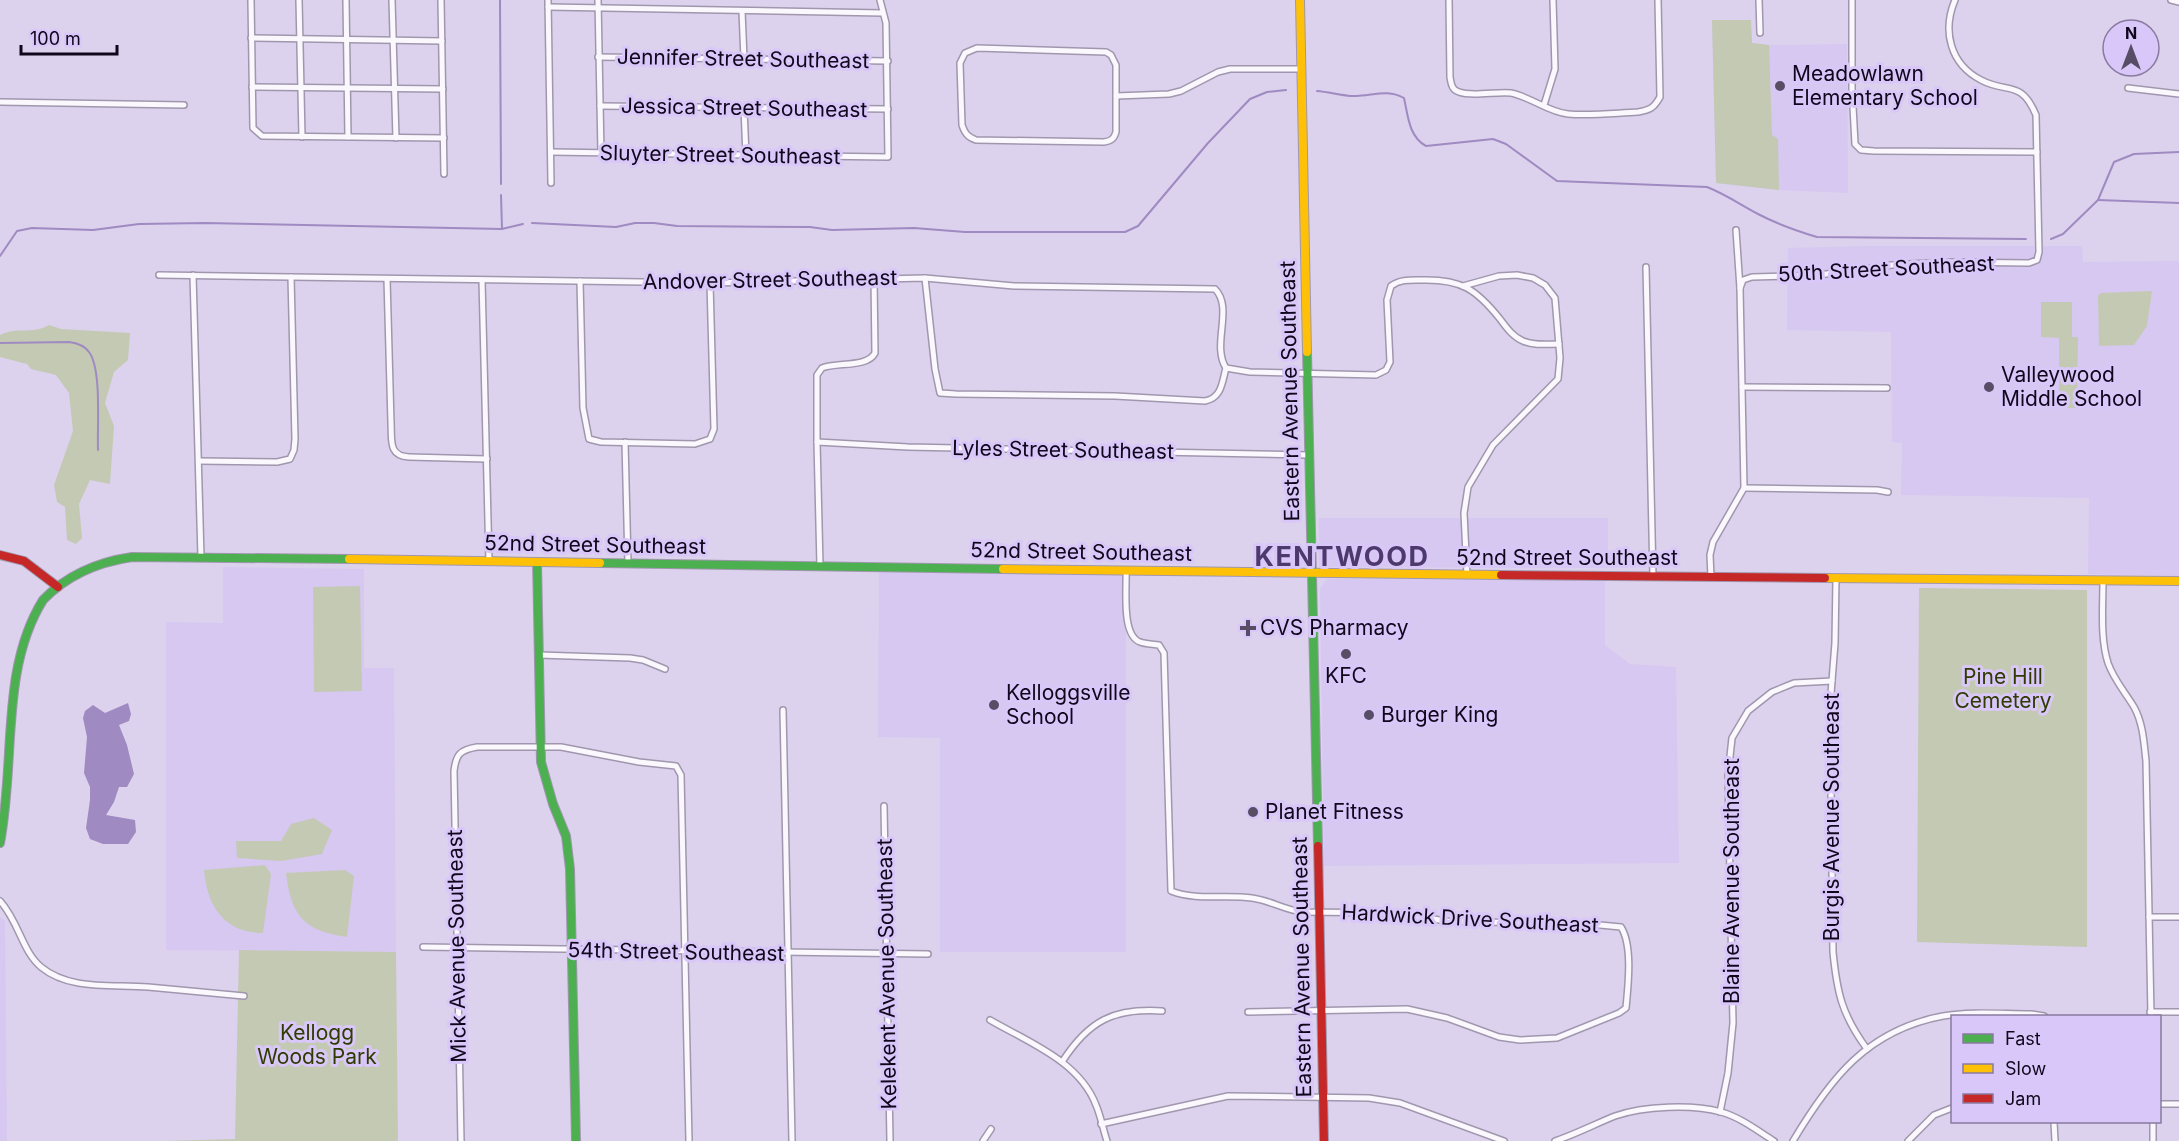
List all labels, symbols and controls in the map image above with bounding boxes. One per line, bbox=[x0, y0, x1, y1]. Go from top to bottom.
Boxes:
scale bar bbox=[21, 18, 117, 56]
north arrow bbox=[2101, 18, 2161, 78]
text: N bbox=[2125, 23, 2137, 43]
text: 100 m bbox=[30, 28, 81, 49]
street label: Jennifer Street Southeast bbox=[617, 44, 870, 73]
place label: Meadowlawn Elementary School bbox=[1792, 61, 1978, 110]
marker: Meadowlawn Elementary School bbox=[1773, 79, 1787, 93]
street label: Jessica Street Southeast bbox=[621, 93, 868, 122]
street label: Sluyter Street Southeast bbox=[599, 140, 841, 169]
street label: 50th Street Southeast bbox=[1777, 250, 1995, 287]
street label: Eastern Avenue Southeast bbox=[1275, 260, 1304, 522]
street label: Andover Street Southeast bbox=[643, 265, 898, 294]
place label: Valleywood Middle School bbox=[2001, 362, 2142, 411]
marker: Valleywood Middle School bbox=[1982, 380, 1996, 394]
street label: Lyles Street Southeast bbox=[952, 435, 1174, 464]
street label: 52nd Street Southeast bbox=[484, 530, 706, 559]
street label: 52nd Street Southeast bbox=[970, 537, 1192, 566]
district label: KENTWOOD bbox=[1255, 540, 1429, 573]
street label: 52nd Street Southeast bbox=[1456, 545, 1678, 570]
place label: CVS Pharmacy bbox=[1260, 615, 1409, 640]
marker: CVS Pharmacy bbox=[1241, 621, 1255, 635]
marker: KFC bbox=[1339, 647, 1353, 661]
place label: KFC bbox=[1325, 663, 1367, 688]
park label: Pine Hill Cemetery bbox=[1954, 664, 2052, 713]
place label: Kelloggsville School bbox=[1006, 680, 1130, 729]
street label: Burgis Avenue Southeast bbox=[1819, 693, 1844, 941]
marker: Kelloggsville School bbox=[987, 698, 1001, 712]
place label: Burger King bbox=[1381, 702, 1498, 727]
marker: Burger King bbox=[1362, 708, 1376, 722]
street label: Blaine Avenue Southeast bbox=[1719, 758, 1744, 1004]
place label: Planet Fitness bbox=[1265, 799, 1404, 824]
marker: Planet Fitness bbox=[1246, 805, 1260, 819]
street label: Mick Avenue Southeast bbox=[442, 829, 471, 1063]
street label: Eastern Avenue Southeast bbox=[1287, 836, 1316, 1098]
street label: Kelekent Avenue Southeast bbox=[872, 838, 901, 1110]
street label: Hardwick Drive Southeast bbox=[1341, 899, 1599, 938]
street label: 54th Street Southeast bbox=[567, 937, 785, 966]
legend bbox=[1951, 1015, 2161, 1123]
park label: Kellogg Woods Park bbox=[257, 1020, 377, 1069]
text: Fast bbox=[2005, 1028, 2041, 1049]
text: Slow bbox=[2005, 1058, 2046, 1079]
text: Jam bbox=[2005, 1088, 2041, 1109]

